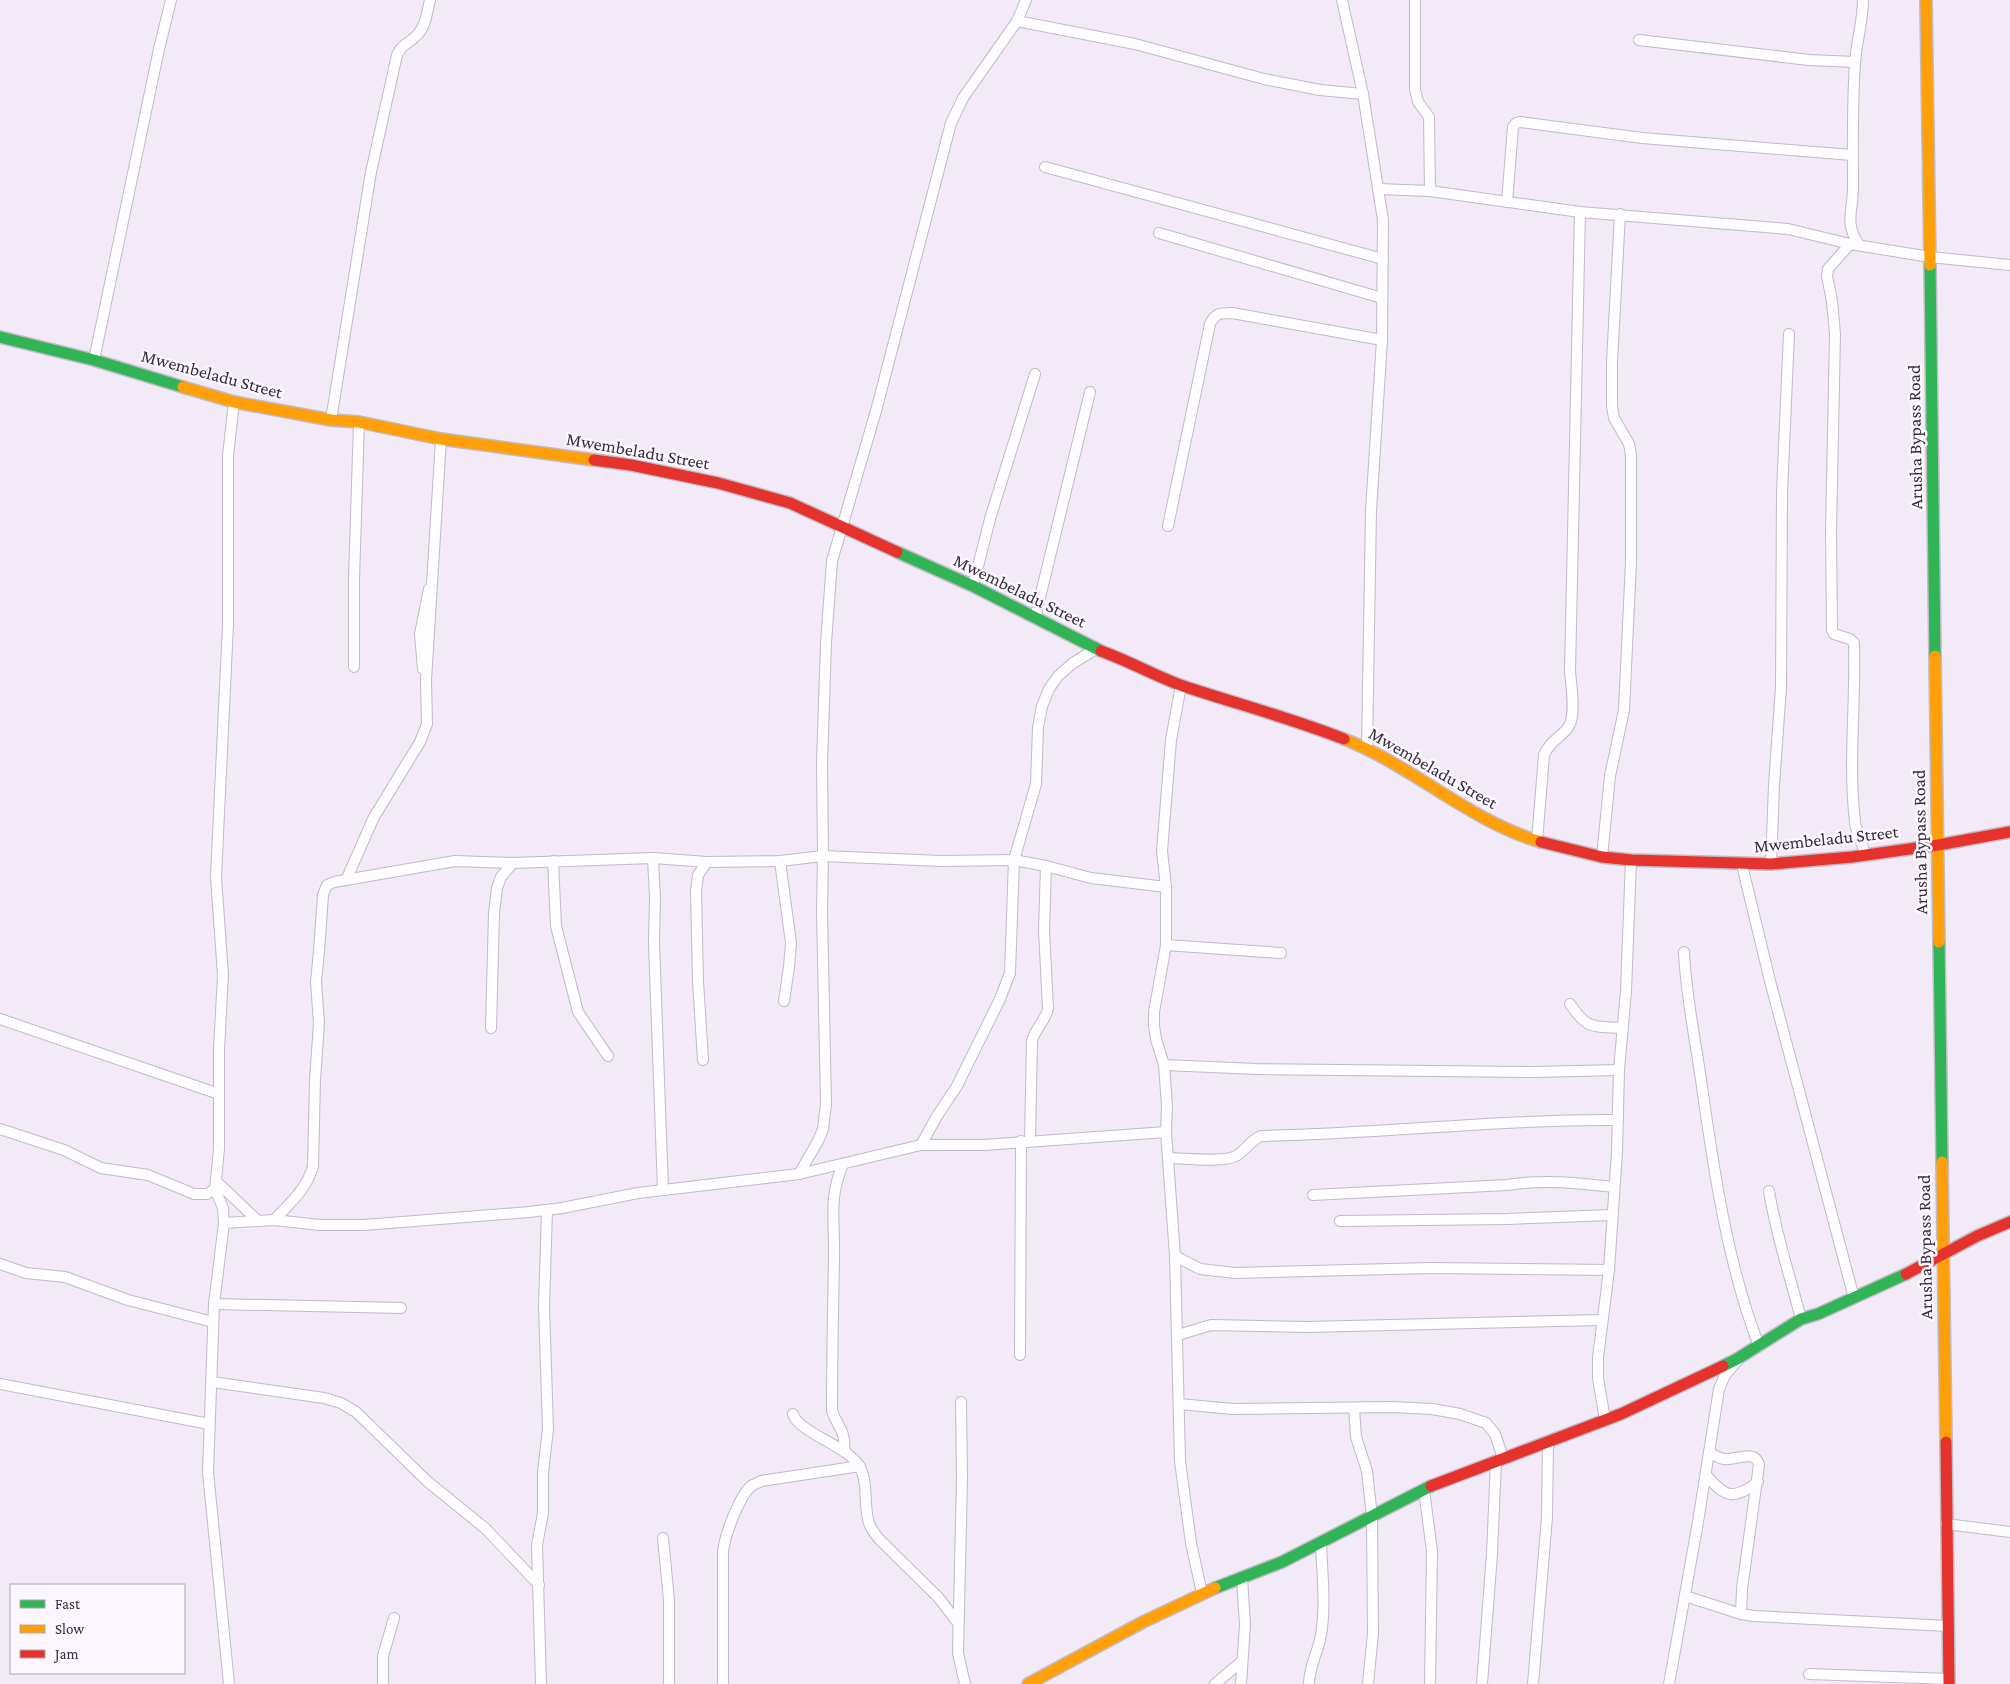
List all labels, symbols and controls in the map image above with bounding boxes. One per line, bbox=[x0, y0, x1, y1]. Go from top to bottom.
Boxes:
street label: Mwembeladu Street bbox=[139, 346, 286, 403]
street label: Arusha Bypass Road bbox=[1904, 364, 1926, 509]
street label: Mwembeladu Street bbox=[565, 429, 712, 474]
street label: Mwembeladu Street bbox=[950, 550, 1091, 632]
street label: Mwembeladu Street bbox=[1365, 723, 1502, 813]
street label: Arusha Bypass Road bbox=[1909, 769, 1931, 914]
street label: Mwembeladu Street bbox=[1753, 821, 1900, 857]
street label: Arusha Bypass Road bbox=[1914, 1174, 1936, 1319]
legend bbox=[10, 1584, 185, 1674]
text: Fast bbox=[55, 1596, 81, 1612]
text: Slow bbox=[55, 1621, 85, 1637]
text: Jam bbox=[53, 1646, 78, 1663]

